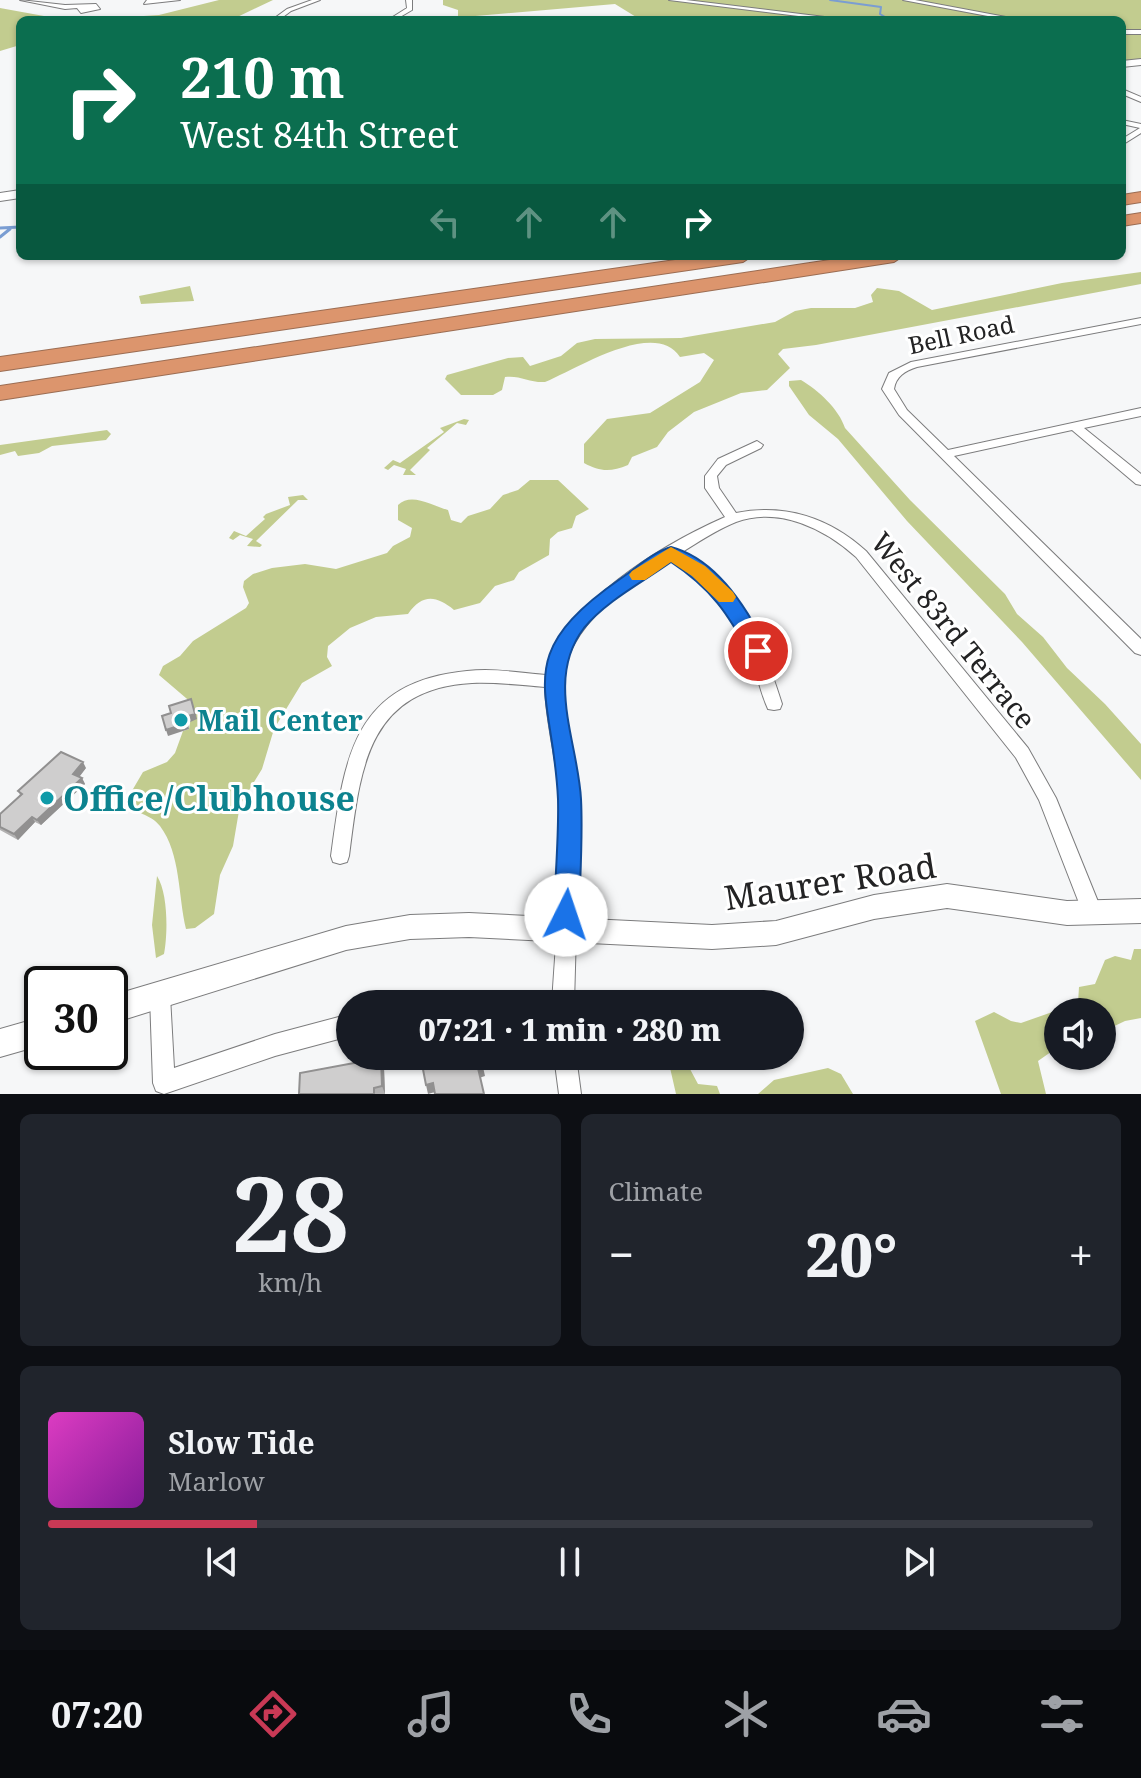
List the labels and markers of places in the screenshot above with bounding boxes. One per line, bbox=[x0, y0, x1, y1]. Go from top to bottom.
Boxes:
pin bbox=[724, 617, 792, 685]
place label: Mail Center bbox=[197, 701, 363, 739]
marker: Mail Center bbox=[172, 711, 190, 729]
place label: Office/Clubhouse bbox=[63, 775, 355, 821]
marker: Office/Clubhouse bbox=[38, 789, 56, 807]

